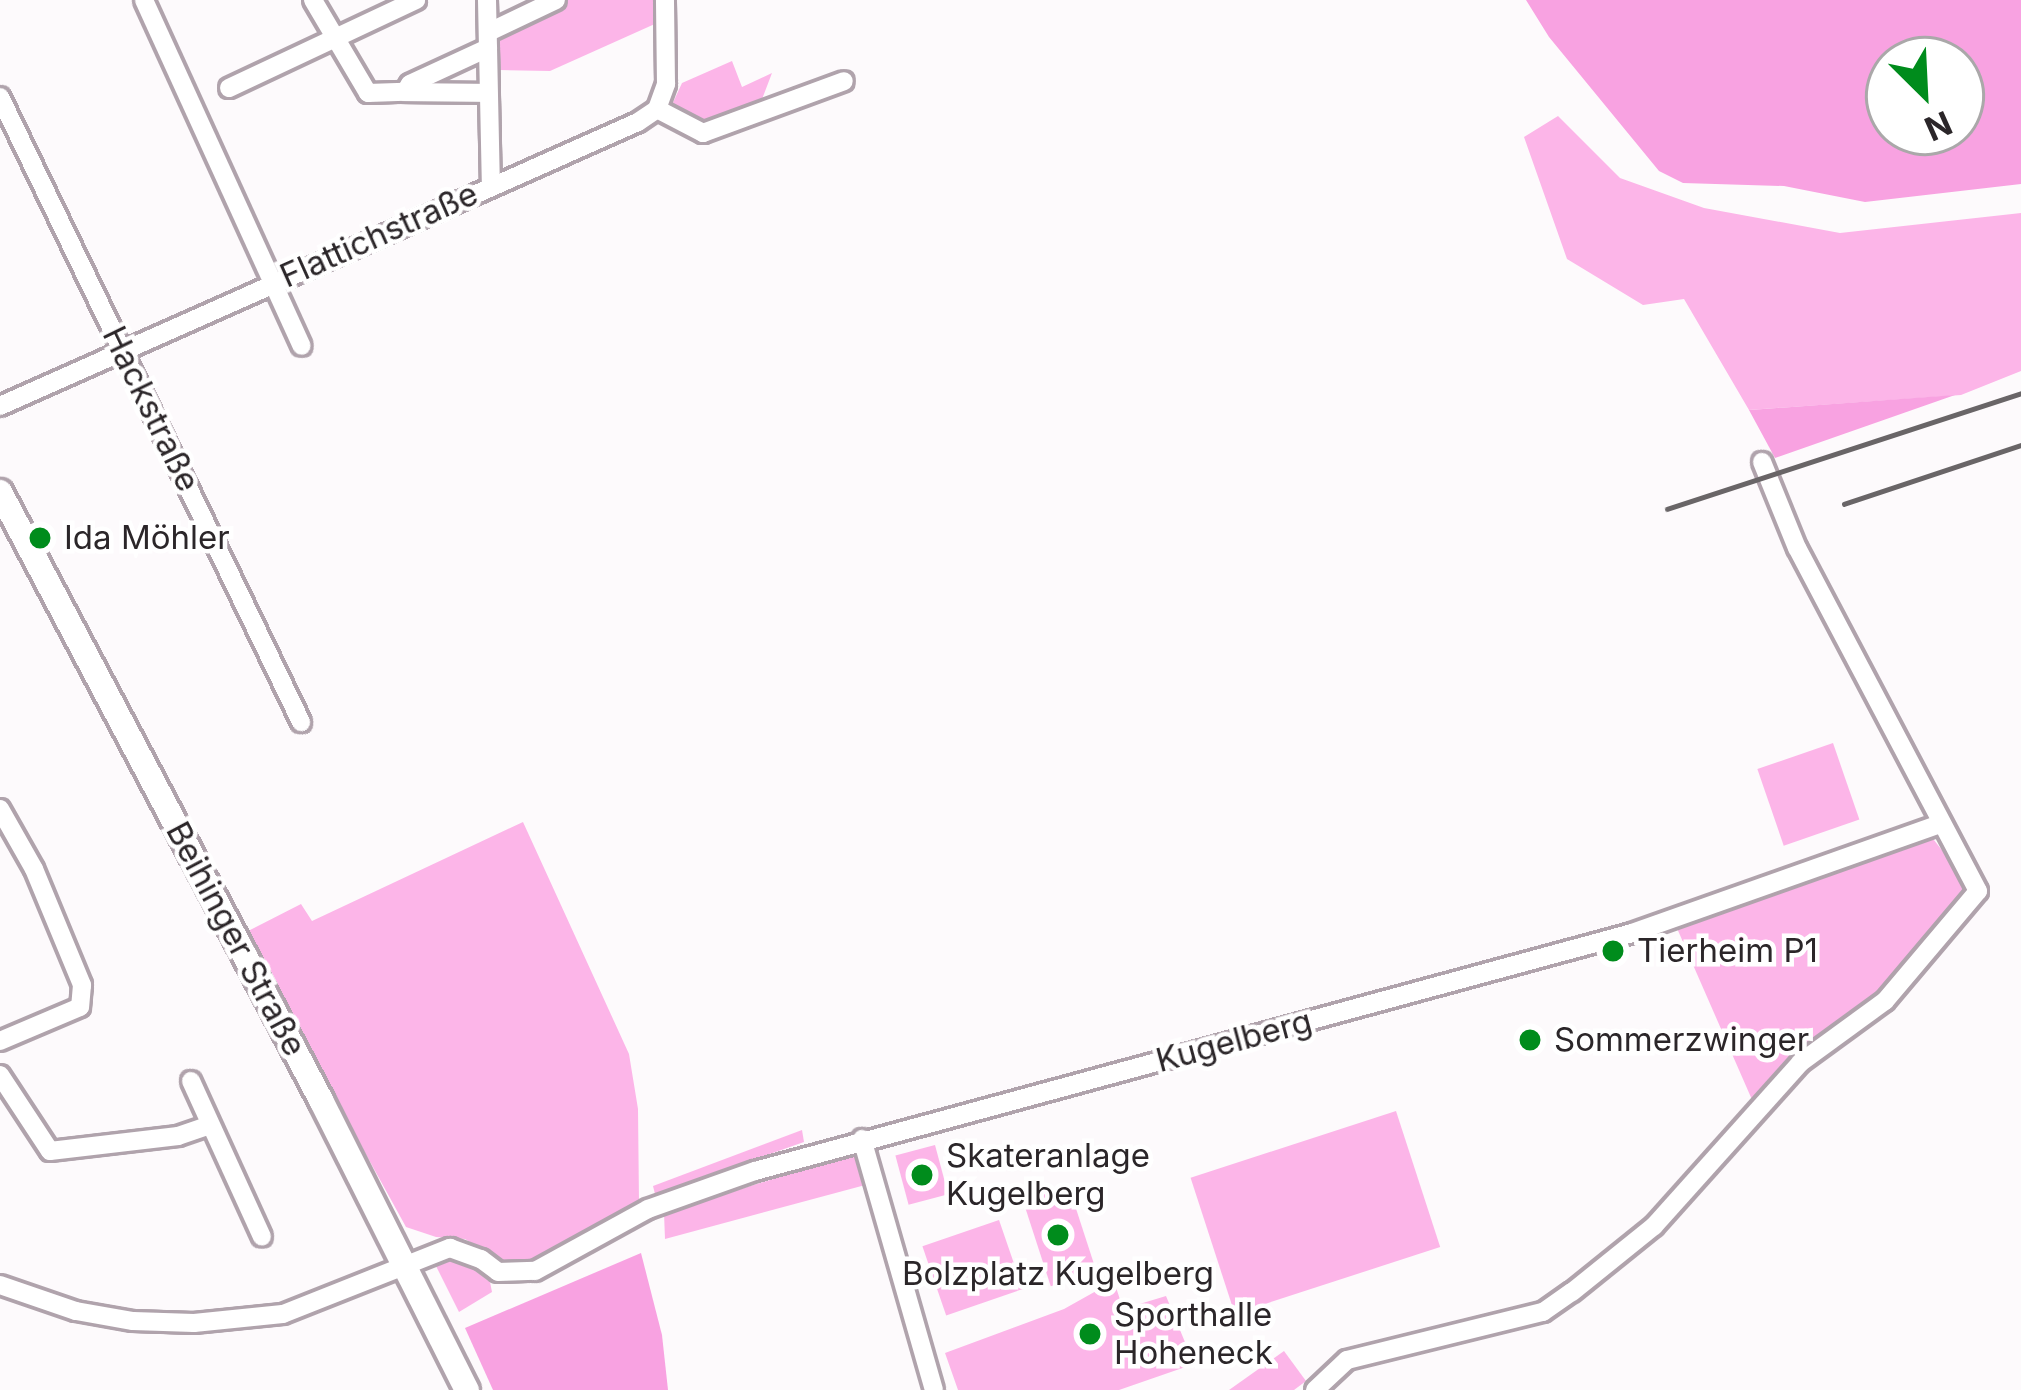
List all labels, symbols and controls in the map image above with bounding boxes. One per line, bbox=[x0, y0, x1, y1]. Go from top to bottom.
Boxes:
north arrow bbox=[1865, 36, 1985, 156]
text: N bbox=[1919, 103, 1958, 150]
street label: Flattichstraße bbox=[274, 174, 484, 296]
street label: Hackstraße bbox=[94, 320, 208, 498]
place label: Ida Möhler bbox=[64, 518, 230, 558]
marker: Ida Möhler bbox=[27, 525, 53, 551]
street label: Beihinger Straße bbox=[158, 815, 314, 1063]
place label: Tierheim P1 bbox=[1637, 931, 1818, 971]
marker: Tierheim P1 bbox=[1600, 938, 1626, 964]
street label: Kugelberg bbox=[1152, 1001, 1316, 1081]
place label: Sommerzwinger bbox=[1554, 1020, 1809, 1060]
marker: Sommerzwinger bbox=[1517, 1027, 1543, 1053]
place label: Skateranlage Kugelberg bbox=[946, 1136, 1150, 1214]
marker: Skateranlage Kugelberg bbox=[909, 1162, 935, 1188]
marker: Bolzplatz Kugelberg bbox=[1045, 1222, 1071, 1248]
place label: Bolzplatz Kugelberg bbox=[902, 1254, 1214, 1294]
place label: Sporthalle Hoheneck bbox=[1114, 1295, 1273, 1373]
marker: Sporthalle Hoheneck bbox=[1077, 1321, 1103, 1347]

